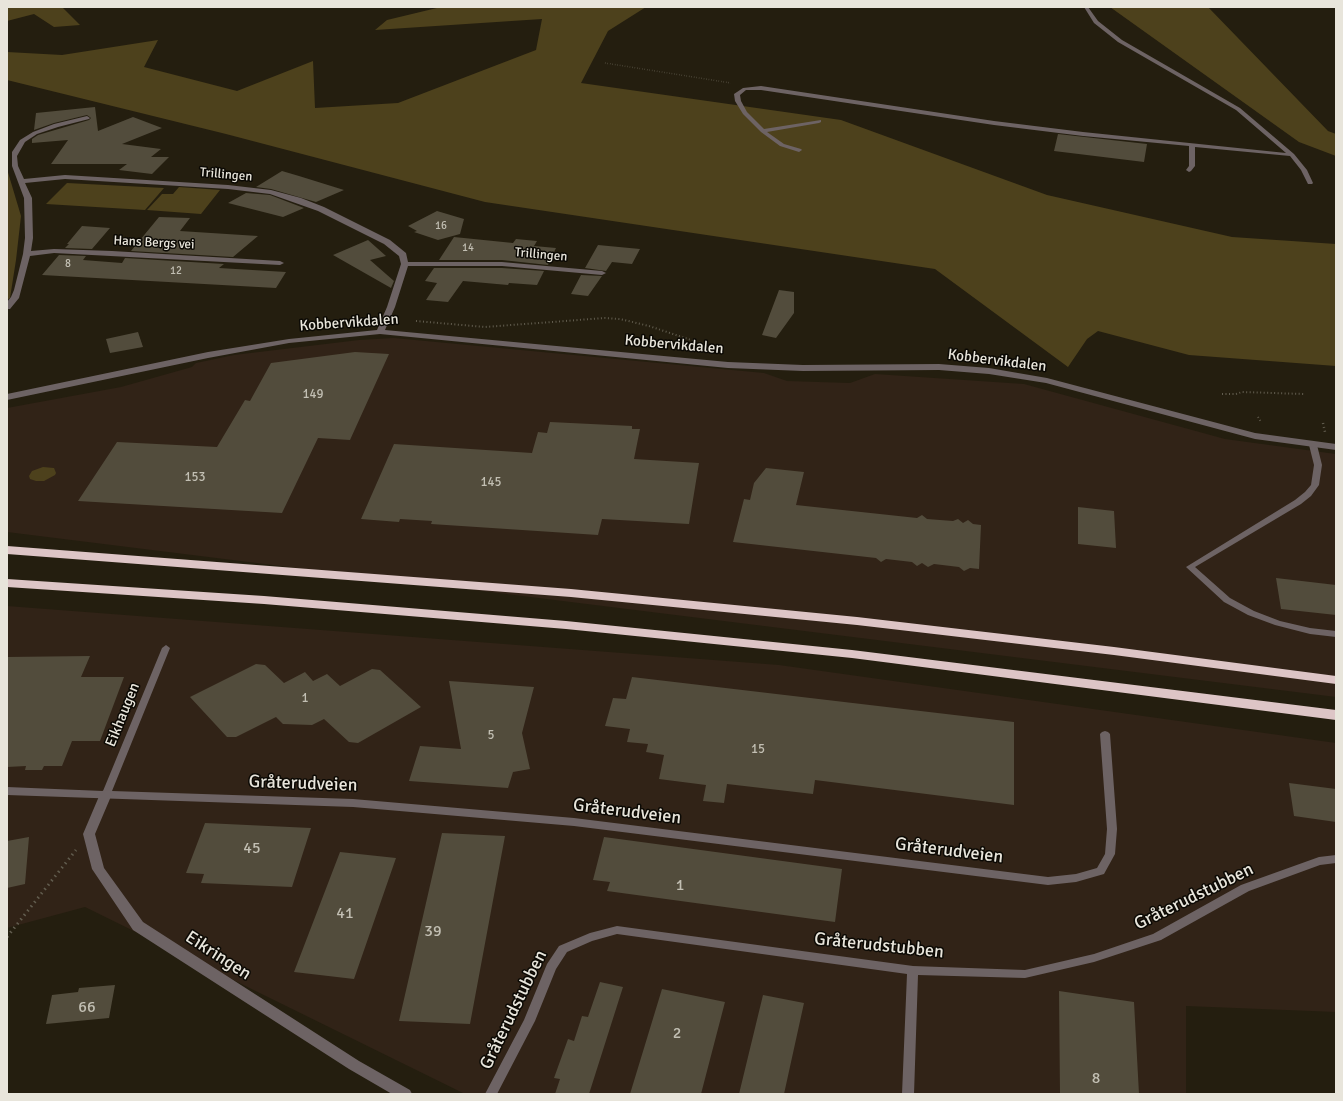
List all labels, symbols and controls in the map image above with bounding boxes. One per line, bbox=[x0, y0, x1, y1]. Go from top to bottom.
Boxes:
street label: Trillingen bbox=[199, 165, 253, 185]
house number: 16 bbox=[435, 219, 447, 233]
street label: Hans Bergs vei bbox=[113, 233, 195, 253]
house number: 14 bbox=[462, 241, 474, 255]
street label: Trillingen bbox=[514, 245, 568, 265]
house number: 8 bbox=[65, 257, 71, 271]
house number: 12 bbox=[170, 264, 182, 278]
street label: Kobbervikdalen bbox=[299, 311, 399, 335]
street label: Kobbervikdalen bbox=[624, 332, 724, 358]
street label: Kobbervikdalen bbox=[947, 346, 1047, 376]
house number: 149 bbox=[302, 387, 324, 403]
house number: 153 bbox=[184, 470, 206, 486]
house number: 145 bbox=[480, 475, 502, 491]
street label: Eikhaugen bbox=[102, 680, 144, 750]
house number: 1 bbox=[301, 691, 309, 707]
house number: 5 bbox=[487, 728, 495, 744]
house number: 15 bbox=[751, 742, 765, 758]
street label: Gråterudveien bbox=[248, 771, 358, 797]
street label: Gråterudveien bbox=[572, 795, 682, 829]
street label: Gråterudveien bbox=[894, 834, 1004, 868]
house number: 45 bbox=[243, 839, 261, 859]
street label: Gråterudstubben bbox=[1131, 859, 1257, 935]
house number: 1 bbox=[676, 876, 684, 896]
house number: 41 bbox=[336, 904, 354, 924]
house number: 39 bbox=[424, 922, 442, 942]
street label: Eikringen bbox=[181, 927, 255, 985]
street label: Gråterudstubben bbox=[813, 928, 945, 964]
street label: Gråterudstubben bbox=[476, 947, 552, 1073]
house number: 66 bbox=[78, 998, 96, 1018]
house number: 2 bbox=[673, 1024, 681, 1044]
house number: 8 bbox=[1092, 1069, 1100, 1089]

